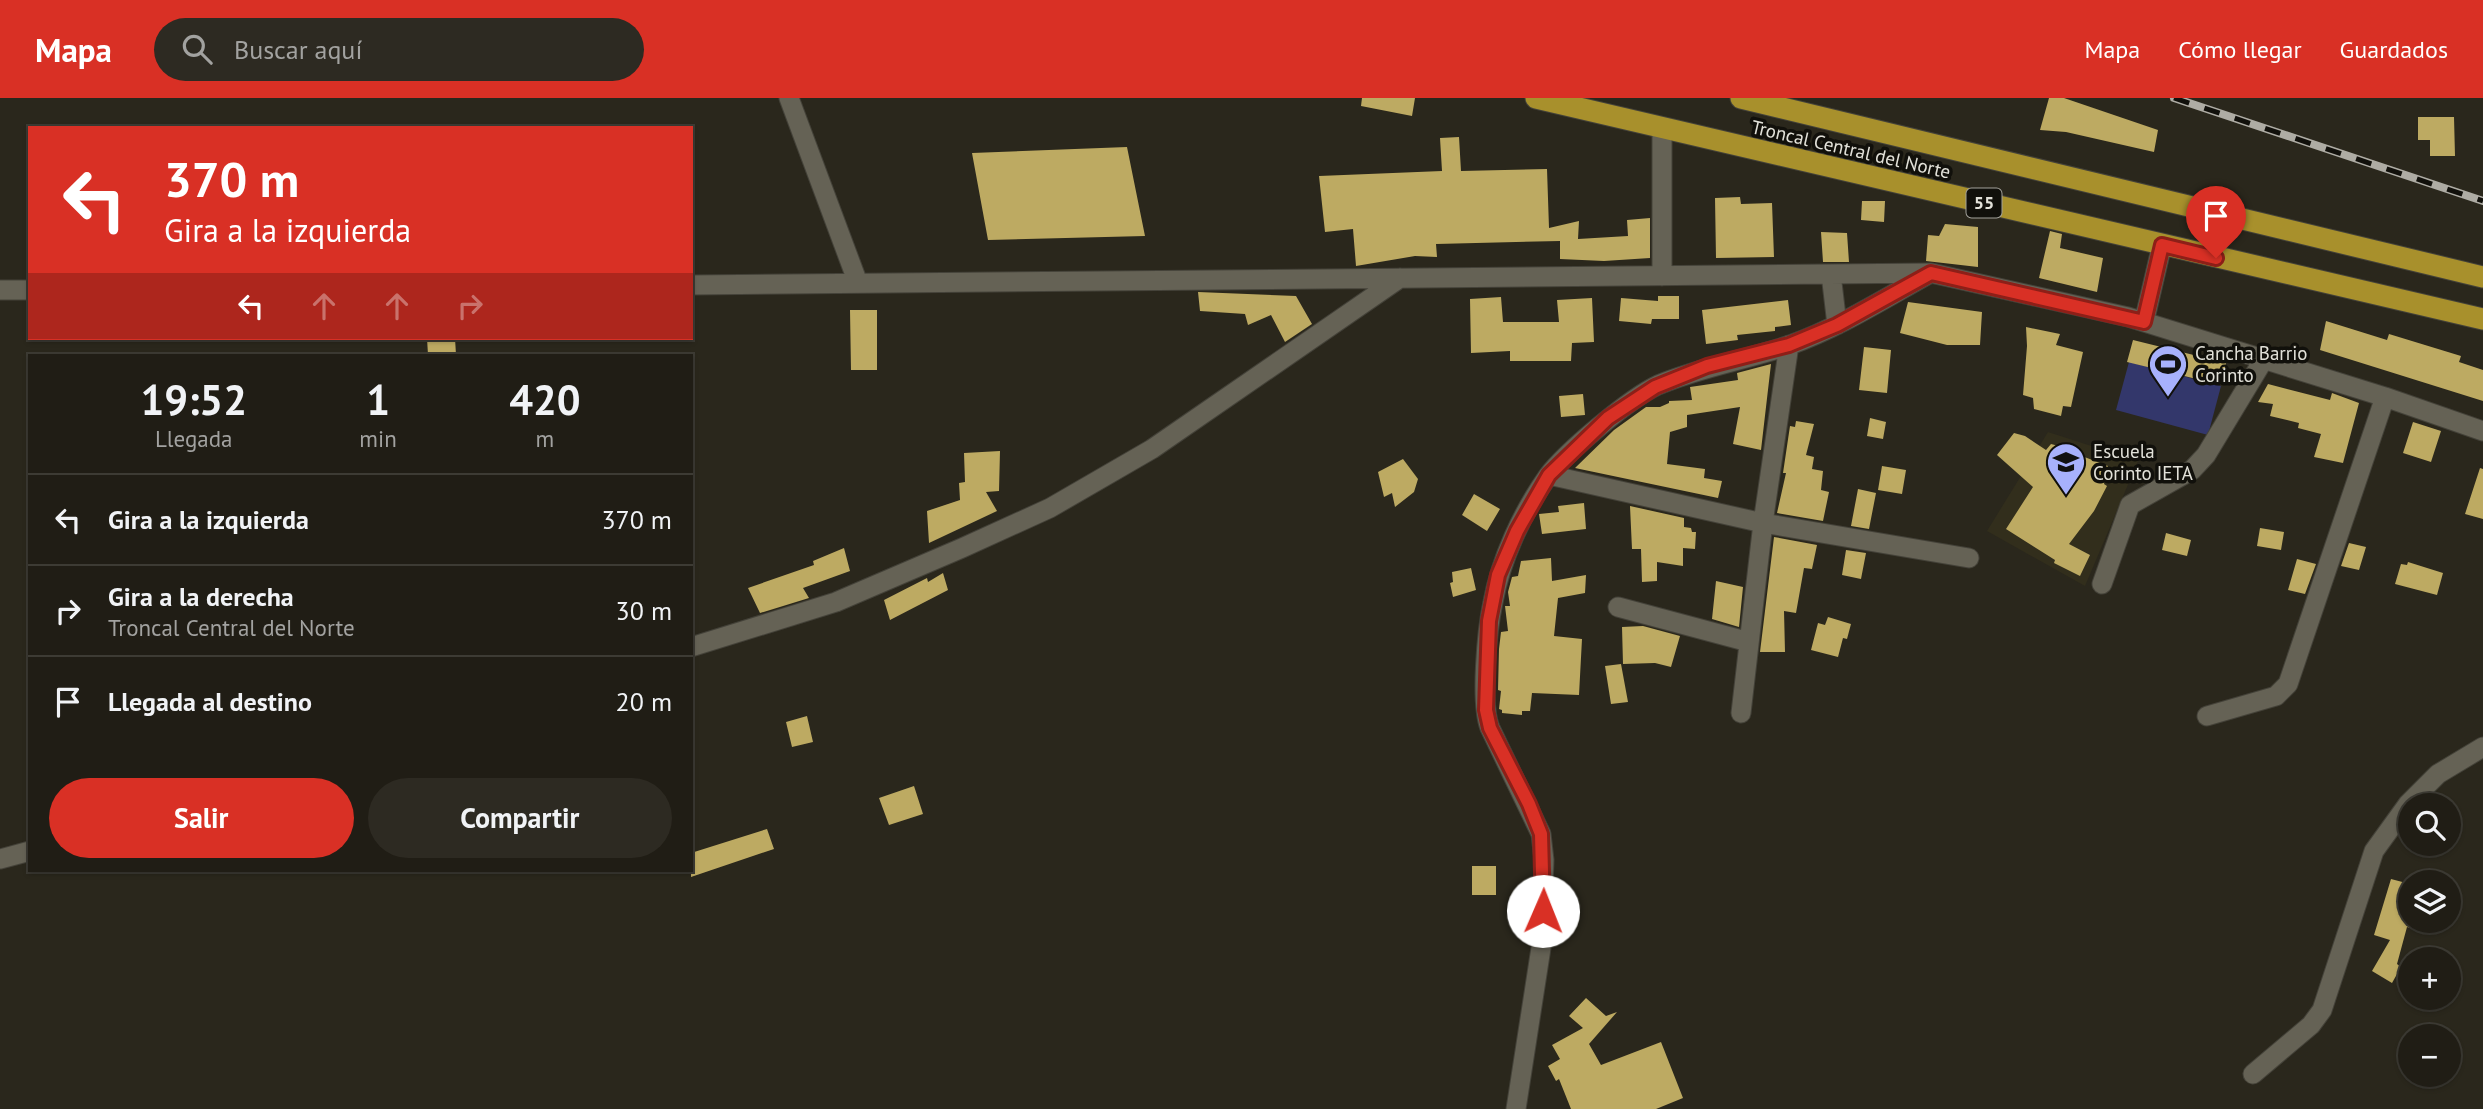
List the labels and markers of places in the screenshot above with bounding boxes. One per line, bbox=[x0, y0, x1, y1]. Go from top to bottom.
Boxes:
pin bbox=[2186, 186, 2246, 258]
place label: Cancha Barrio Corinto bbox=[2195, 341, 2308, 387]
sports icon: Cancha Barrio Corinto bbox=[2147, 343, 2189, 398]
place label: Escuela Corinto IETA bbox=[2093, 439, 2193, 485]
school or university icon: Escuela Corinto IETA bbox=[2045, 441, 2087, 496]

